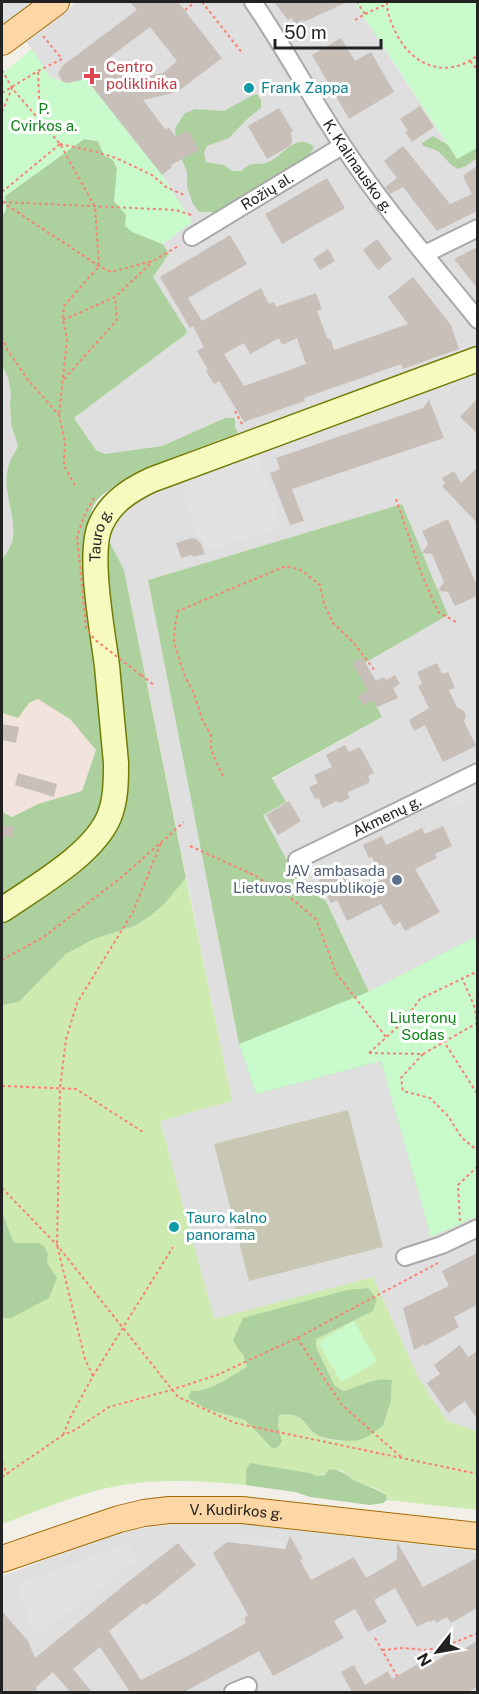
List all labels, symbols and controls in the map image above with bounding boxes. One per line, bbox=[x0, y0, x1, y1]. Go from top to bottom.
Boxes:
scale bar bbox=[275, 12, 382, 50]
text: 50 m bbox=[284, 22, 327, 43]
place label: Centro poliklinika bbox=[106, 58, 177, 92]
marker: Centro poliklinika bbox=[83, 67, 101, 85]
place label: Frank Zappa bbox=[261, 79, 349, 96]
marker: Frank Zappa bbox=[242, 81, 256, 95]
park label: P. Cvirkos a. bbox=[11, 100, 77, 134]
street label: K. Kalinausko g. bbox=[320, 116, 397, 216]
street label: Rožių al. bbox=[238, 169, 296, 213]
street label: Tauro g. bbox=[86, 504, 116, 562]
street label: Akmenų g. bbox=[350, 792, 424, 840]
place label: JAV ambasada Lietuvos Respublikoje bbox=[233, 862, 385, 896]
marker: JAV ambasada Lietuvos Respublikoje bbox=[390, 873, 404, 887]
park label: Liuteronų Sodas bbox=[390, 1009, 456, 1043]
place label: Tauro kalno panorama bbox=[186, 1209, 267, 1243]
marker: Tauro kalno panorama bbox=[167, 1220, 181, 1234]
street label: V. Kudirkos g. bbox=[189, 1501, 284, 1522]
north arrow bbox=[407, 1622, 467, 1682]
text: N bbox=[413, 1649, 436, 1670]

